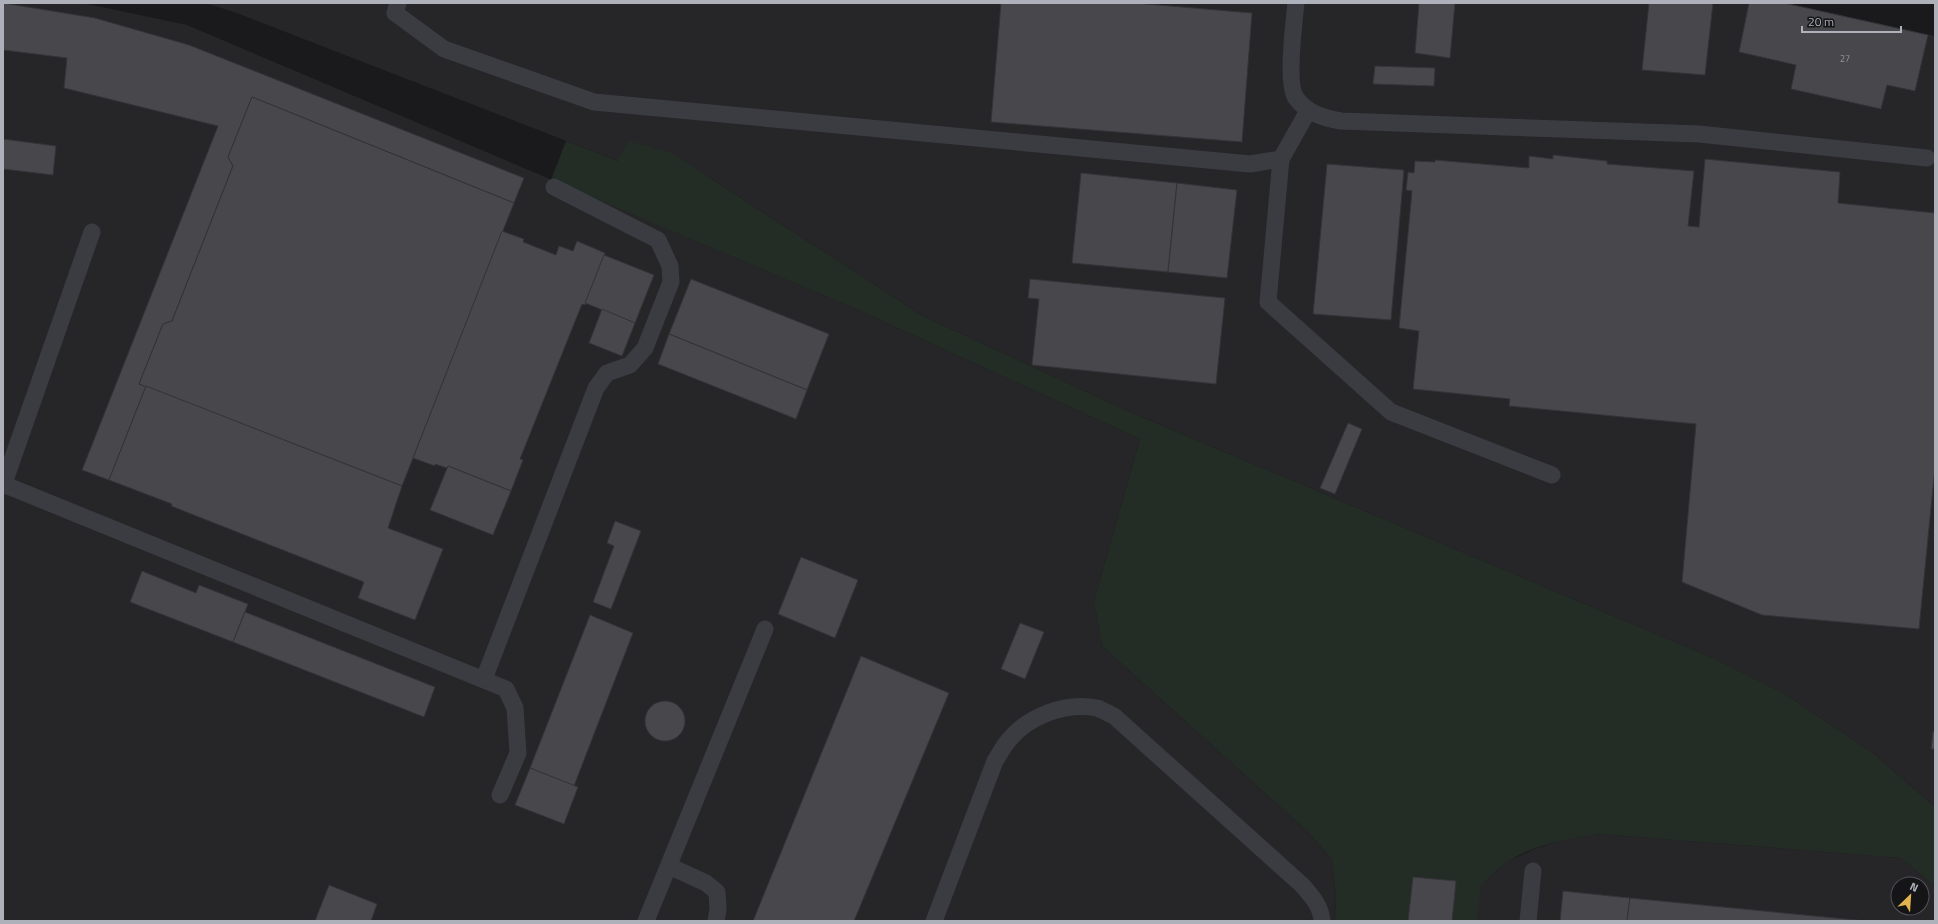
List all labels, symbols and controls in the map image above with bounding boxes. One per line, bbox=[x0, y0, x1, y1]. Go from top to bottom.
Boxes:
scale bar bbox=[1802, 8, 1901, 34]
text: 20 m bbox=[1808, 12, 1834, 31]
house number: 27 bbox=[1840, 52, 1850, 65]
north arrow bbox=[1890, 876, 1930, 916]
text: N bbox=[1907, 878, 1921, 896]

